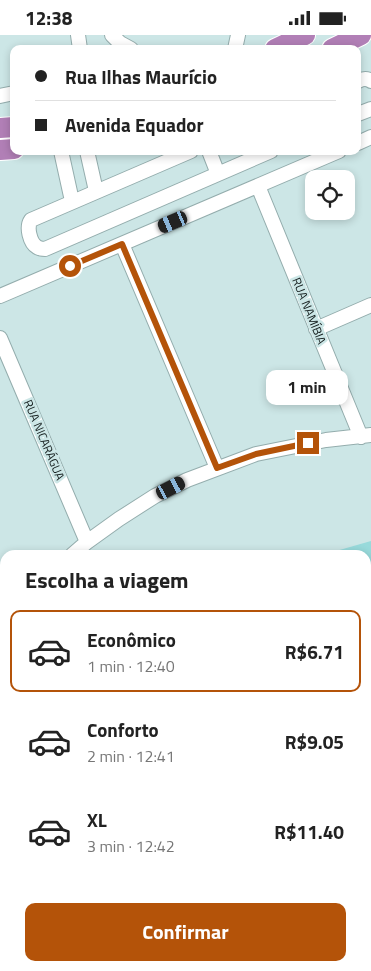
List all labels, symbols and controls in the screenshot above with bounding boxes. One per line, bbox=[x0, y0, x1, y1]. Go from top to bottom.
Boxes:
text: 12:38 bbox=[25, 3, 72, 32]
text: Rua Ilhas Maurício bbox=[65, 62, 217, 91]
text: Avenida Equador bbox=[65, 110, 204, 139]
map controls bbox=[305, 170, 355, 220]
button: locate bbox=[305, 170, 355, 220]
car bbox=[156, 209, 189, 235]
route start bbox=[59, 255, 81, 277]
street label: RUA NAMÍBIA bbox=[287, 275, 332, 347]
callout: 1 min bbox=[267, 371, 349, 405]
text: 1 min bbox=[288, 375, 326, 399]
street label: RUA NICARÁGUA bbox=[19, 396, 70, 483]
route end bbox=[297, 432, 319, 454]
car bbox=[154, 475, 187, 501]
text: Escolha a viagem bbox=[25, 563, 189, 597]
text: Econômico bbox=[87, 625, 176, 654]
icon: car bbox=[27, 629, 72, 674]
text: R$6.71 bbox=[285, 637, 344, 666]
text: 1 min · 12:40 bbox=[87, 654, 175, 678]
text: Conforto bbox=[87, 715, 159, 744]
icon: car bbox=[27, 719, 72, 764]
text: R$9.05 bbox=[285, 727, 344, 756]
text: 2 min · 12:41 bbox=[87, 744, 175, 768]
text: XL bbox=[87, 805, 107, 834]
icon: car bbox=[27, 809, 72, 854]
text: R$11.40 bbox=[274, 817, 344, 846]
text: 3 min · 12:42 bbox=[87, 834, 175, 858]
button: Confirmar bbox=[25, 903, 346, 961]

